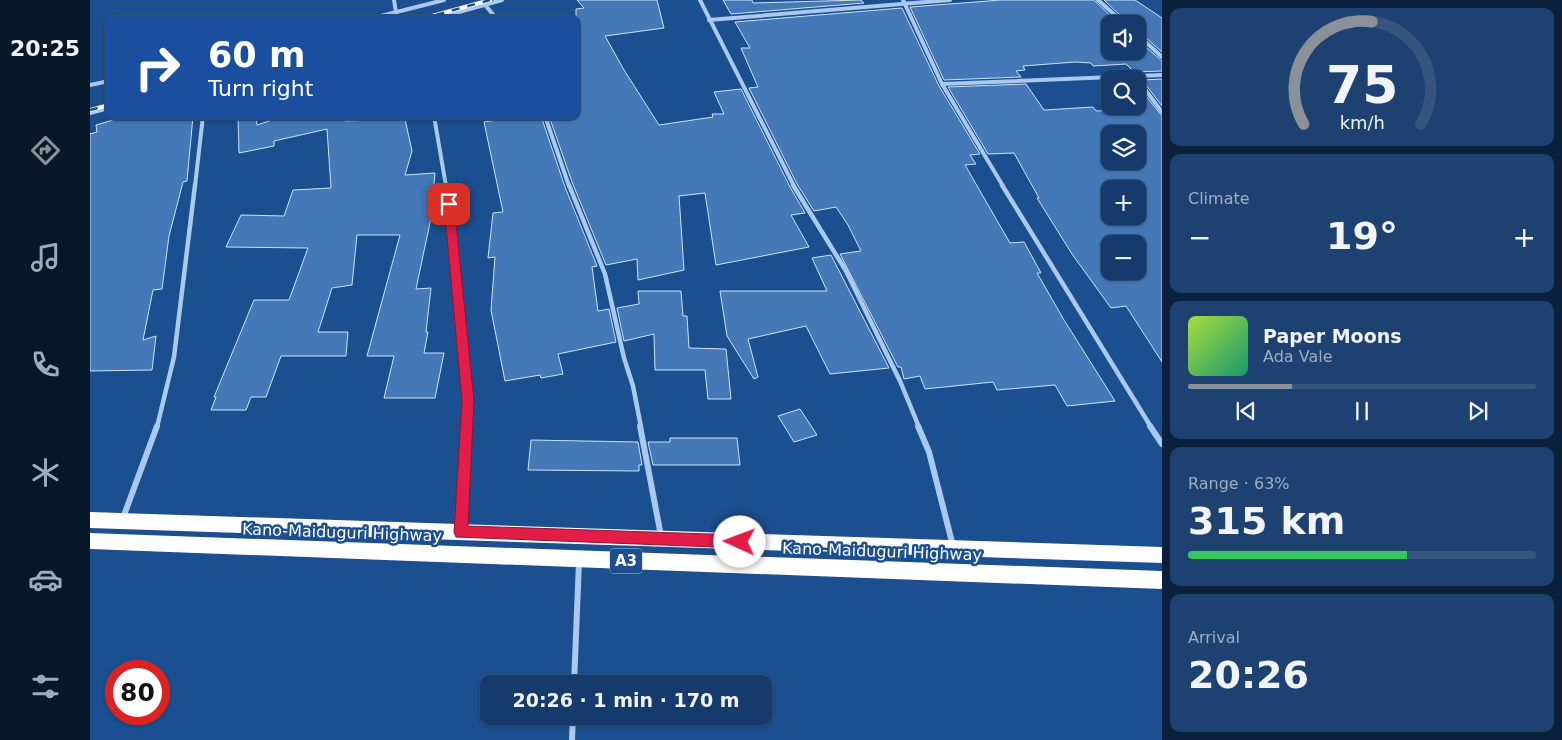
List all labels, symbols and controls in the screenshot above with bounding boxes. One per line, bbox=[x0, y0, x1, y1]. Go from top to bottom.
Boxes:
map controls bbox=[1101, 15, 1146, 280]
button: sound bbox=[1101, 15, 1146, 60]
icon: right bbox=[125, 35, 190, 100]
text: 60 m bbox=[208, 35, 305, 75]
text: 20:25 bbox=[10, 36, 80, 61]
text: 75 bbox=[1326, 55, 1398, 115]
button: search bbox=[1101, 70, 1146, 115]
text: Turn right bbox=[208, 76, 313, 101]
text: km/h bbox=[1339, 112, 1385, 133]
button: layers bbox=[1101, 125, 1146, 170]
icon: directions bbox=[28, 133, 63, 168]
button: + bbox=[1101, 180, 1146, 225]
pin bbox=[428, 183, 470, 225]
text: Climate bbox=[1188, 189, 1250, 208]
icon: arrive bbox=[435, 190, 463, 218]
text: 19° bbox=[1326, 214, 1398, 258]
text: − bbox=[1188, 221, 1211, 254]
text: + bbox=[1513, 221, 1536, 254]
button: − bbox=[1101, 235, 1146, 280]
icon: music bbox=[28, 240, 63, 275]
text: Paper Moons bbox=[1263, 325, 1402, 347]
icon: phone bbox=[28, 347, 63, 382]
text: Ada Vale bbox=[1263, 347, 1333, 366]
icon: previous bbox=[1232, 397, 1260, 425]
icon: pause bbox=[1348, 397, 1376, 425]
icon: next bbox=[1464, 397, 1492, 425]
icon: climate bbox=[28, 455, 63, 490]
text: Range · 63% bbox=[1188, 474, 1290, 493]
text: 315 km bbox=[1188, 499, 1345, 543]
position arrow bbox=[713, 515, 765, 567]
street label: Kano-Maiduguri Highway bbox=[242, 520, 442, 545]
street label: Kano-Maiduguri Highway bbox=[782, 539, 982, 564]
road number: A3 bbox=[610, 548, 642, 574]
icon: car bbox=[28, 562, 63, 597]
text: Arrival bbox=[1188, 628, 1240, 647]
text: 20:26 bbox=[1188, 653, 1309, 697]
speed limit sign: 80 bbox=[105, 660, 170, 725]
icon: filters bbox=[28, 669, 63, 704]
text: 20:26 · 1 min · 170 m bbox=[512, 689, 740, 711]

